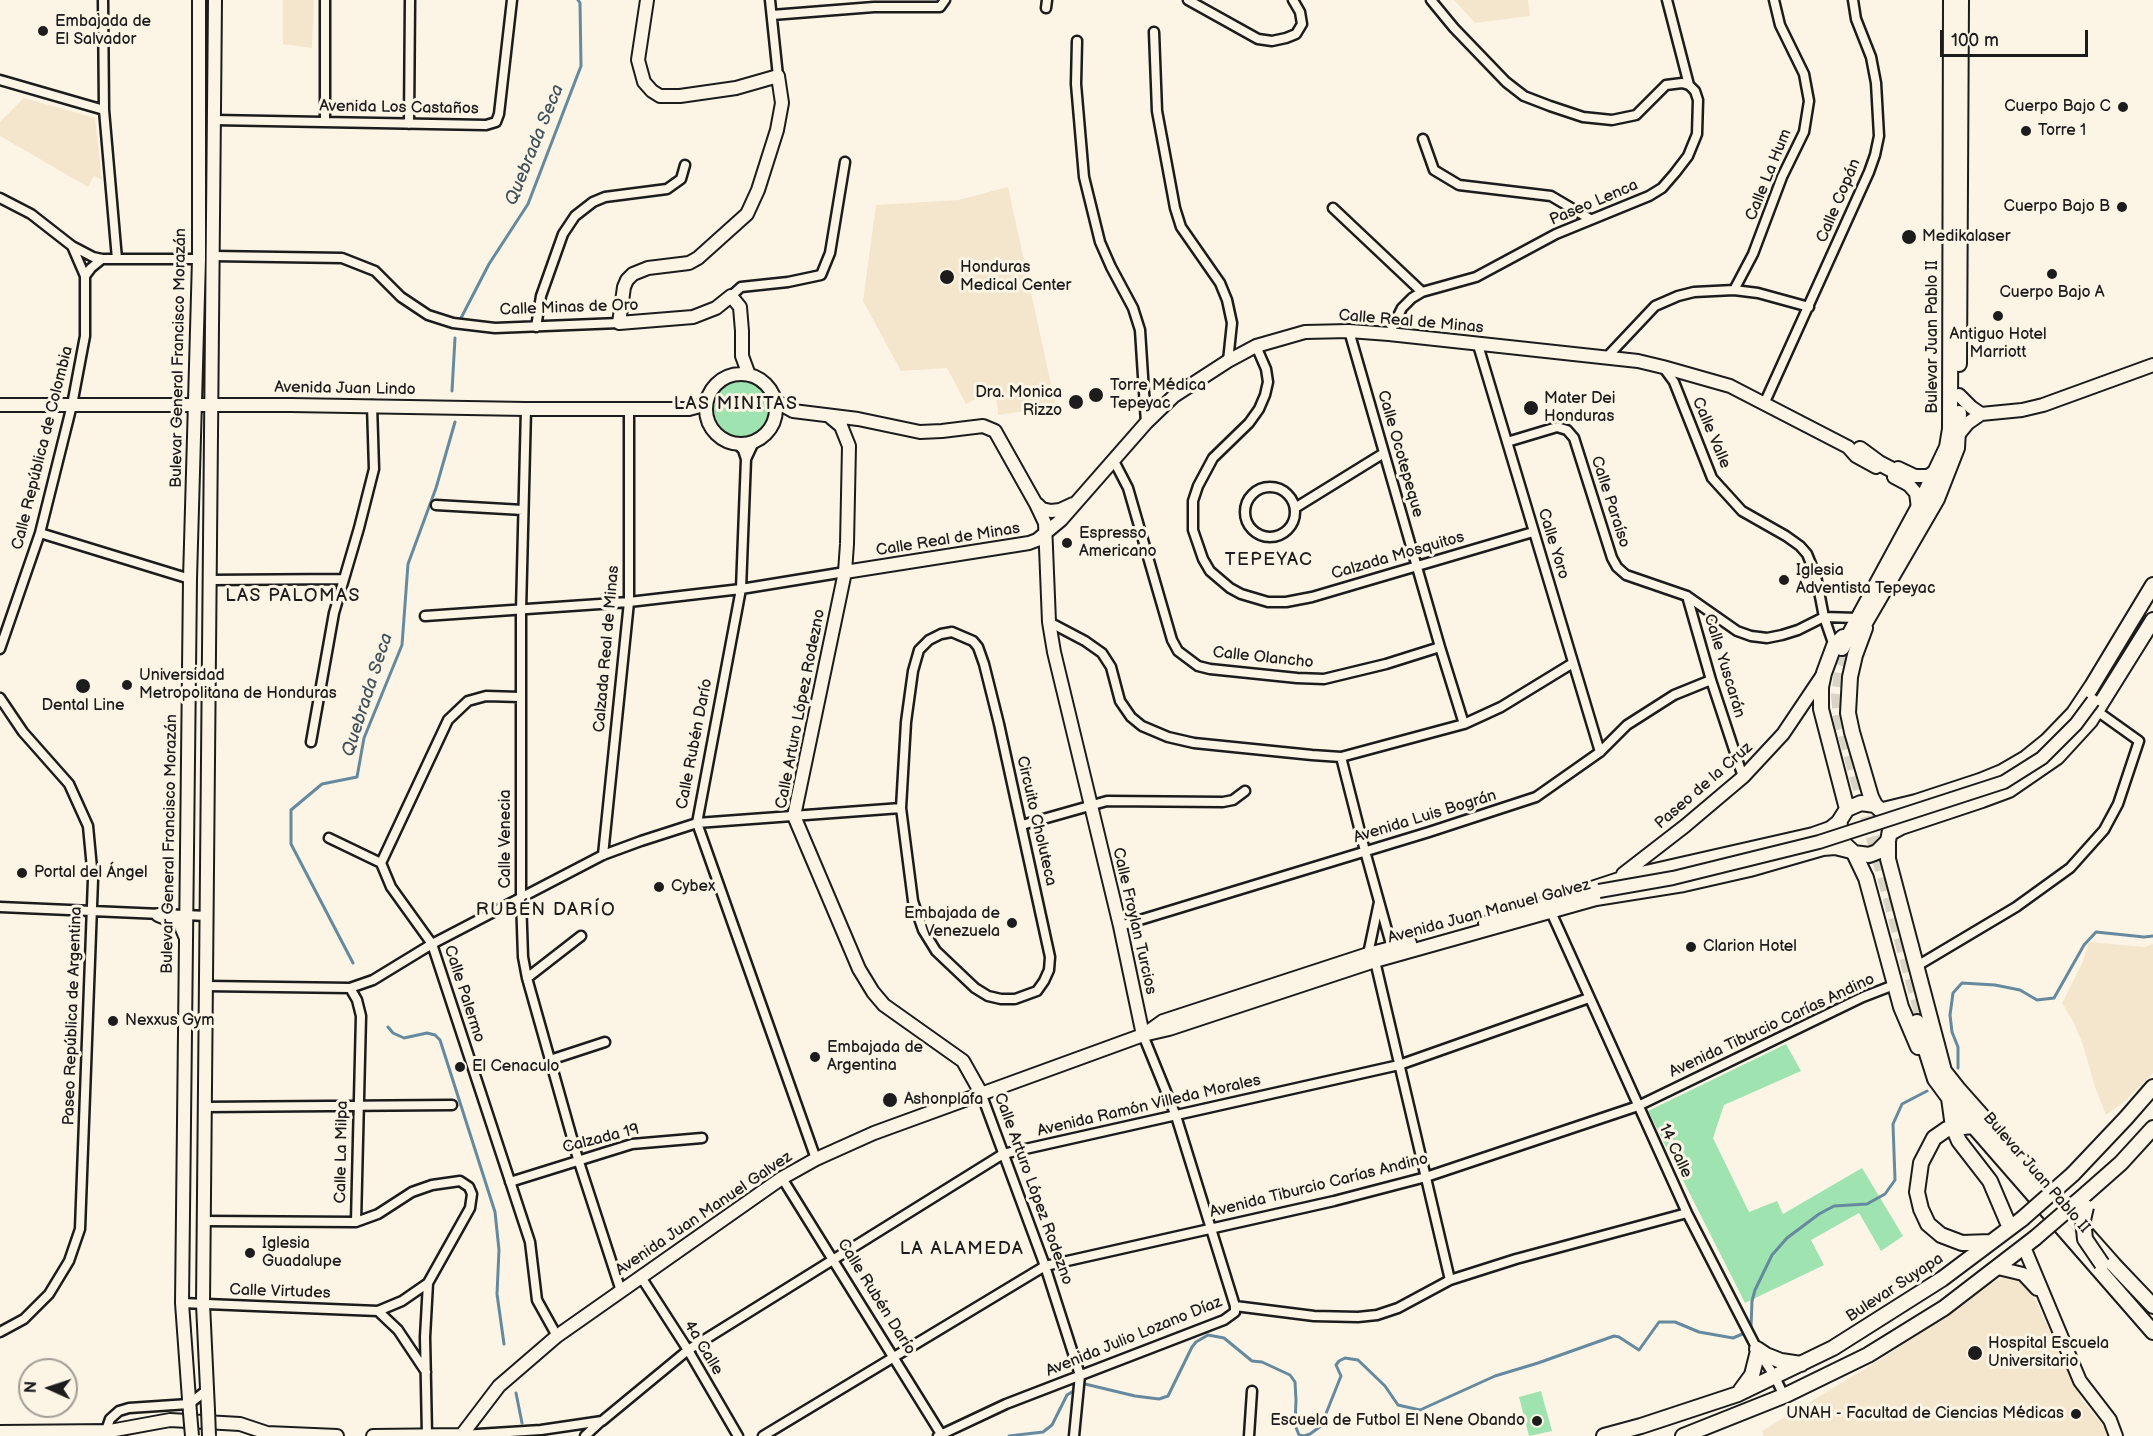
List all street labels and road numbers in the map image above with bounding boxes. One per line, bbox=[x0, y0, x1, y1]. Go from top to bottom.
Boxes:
street label: Avenida Los Castaños bbox=[319, 97, 479, 119]
street label: Calle La Hum bbox=[1742, 126, 1796, 224]
street label: Calle Copán bbox=[1813, 156, 1865, 246]
street label: Paseo Lenca bbox=[1547, 176, 1641, 230]
street label: Bulevar General Francisco Morazán bbox=[167, 228, 191, 488]
street label: Bulevar Juan Pablo II bbox=[1923, 260, 1943, 414]
street label: Calle Minas de Oro bbox=[499, 296, 639, 320]
street label: Calle Real de Minas bbox=[1338, 306, 1484, 338]
street label: Calle República de Colombia bbox=[8, 344, 78, 552]
street label: Avenida Juan Lindo bbox=[274, 378, 416, 400]
street label: Calle Ocotepeque bbox=[1373, 388, 1427, 520]
street label: Calle Valle bbox=[1687, 395, 1735, 471]
street label: Calle Paraíso bbox=[1586, 454, 1634, 550]
street label: Calle Yoro bbox=[1533, 506, 1573, 582]
street label: Calle Real de Minas bbox=[875, 519, 1021, 561]
street label: Calzada Mosquitos bbox=[1329, 528, 1467, 584]
street label: Calzada Real de Minas bbox=[590, 565, 624, 733]
street label: Calle Arturo López Rodezno bbox=[772, 608, 830, 810]
street label: Calle Yuscarán bbox=[1699, 612, 1749, 720]
street label: Calle Olancho bbox=[1212, 643, 1314, 673]
street label: Calle Rubén Darío bbox=[673, 677, 717, 811]
street label: Bulevar General Francisco Morazán bbox=[158, 714, 182, 974]
street label: Paseo de la Cruz bbox=[1651, 738, 1757, 834]
street label: Circuito Choluteca bbox=[1012, 754, 1060, 888]
street label: Avenida Luis Bográn bbox=[1351, 786, 1499, 848]
street label: Calle Venecia bbox=[496, 789, 516, 889]
street label: Calle Froylan Turcios bbox=[1108, 846, 1160, 996]
street label: Avenida Juan Manuel Galvez bbox=[1386, 876, 1592, 948]
street label: Paseo República de Argentina bbox=[60, 906, 86, 1126]
street label: Calle Palermo bbox=[439, 943, 489, 1045]
street label: Avenida Tiburcio Carías Andino bbox=[1666, 970, 1878, 1082]
street label: Avenida Ramón Villeda Morales bbox=[1035, 1071, 1263, 1141]
street label: Calle Arturo López Rodezno bbox=[989, 1090, 1077, 1288]
street label: Calle La Milpa bbox=[332, 1100, 352, 1204]
street label: Bulevar Juan Pablo II bbox=[1978, 1109, 2094, 1237]
street label: Calzada 19 bbox=[561, 1120, 641, 1158]
street label: 14 Calle bbox=[1654, 1121, 1696, 1181]
street label: Avenida Juan Manuel Galvez bbox=[612, 1148, 796, 1280]
street label: Avenida Tiburcio Carías Andino bbox=[1208, 1150, 1430, 1222]
street label: Calle Rubén Darío bbox=[833, 1236, 919, 1358]
street label: Bulevar Suyapa bbox=[1843, 1249, 1947, 1327]
street label: Calle Virtudes bbox=[229, 1281, 331, 1303]
street label: Avenida Julio Lozano Díaz bbox=[1043, 1293, 1225, 1381]
street label: 4a Calle bbox=[679, 1317, 727, 1379]

